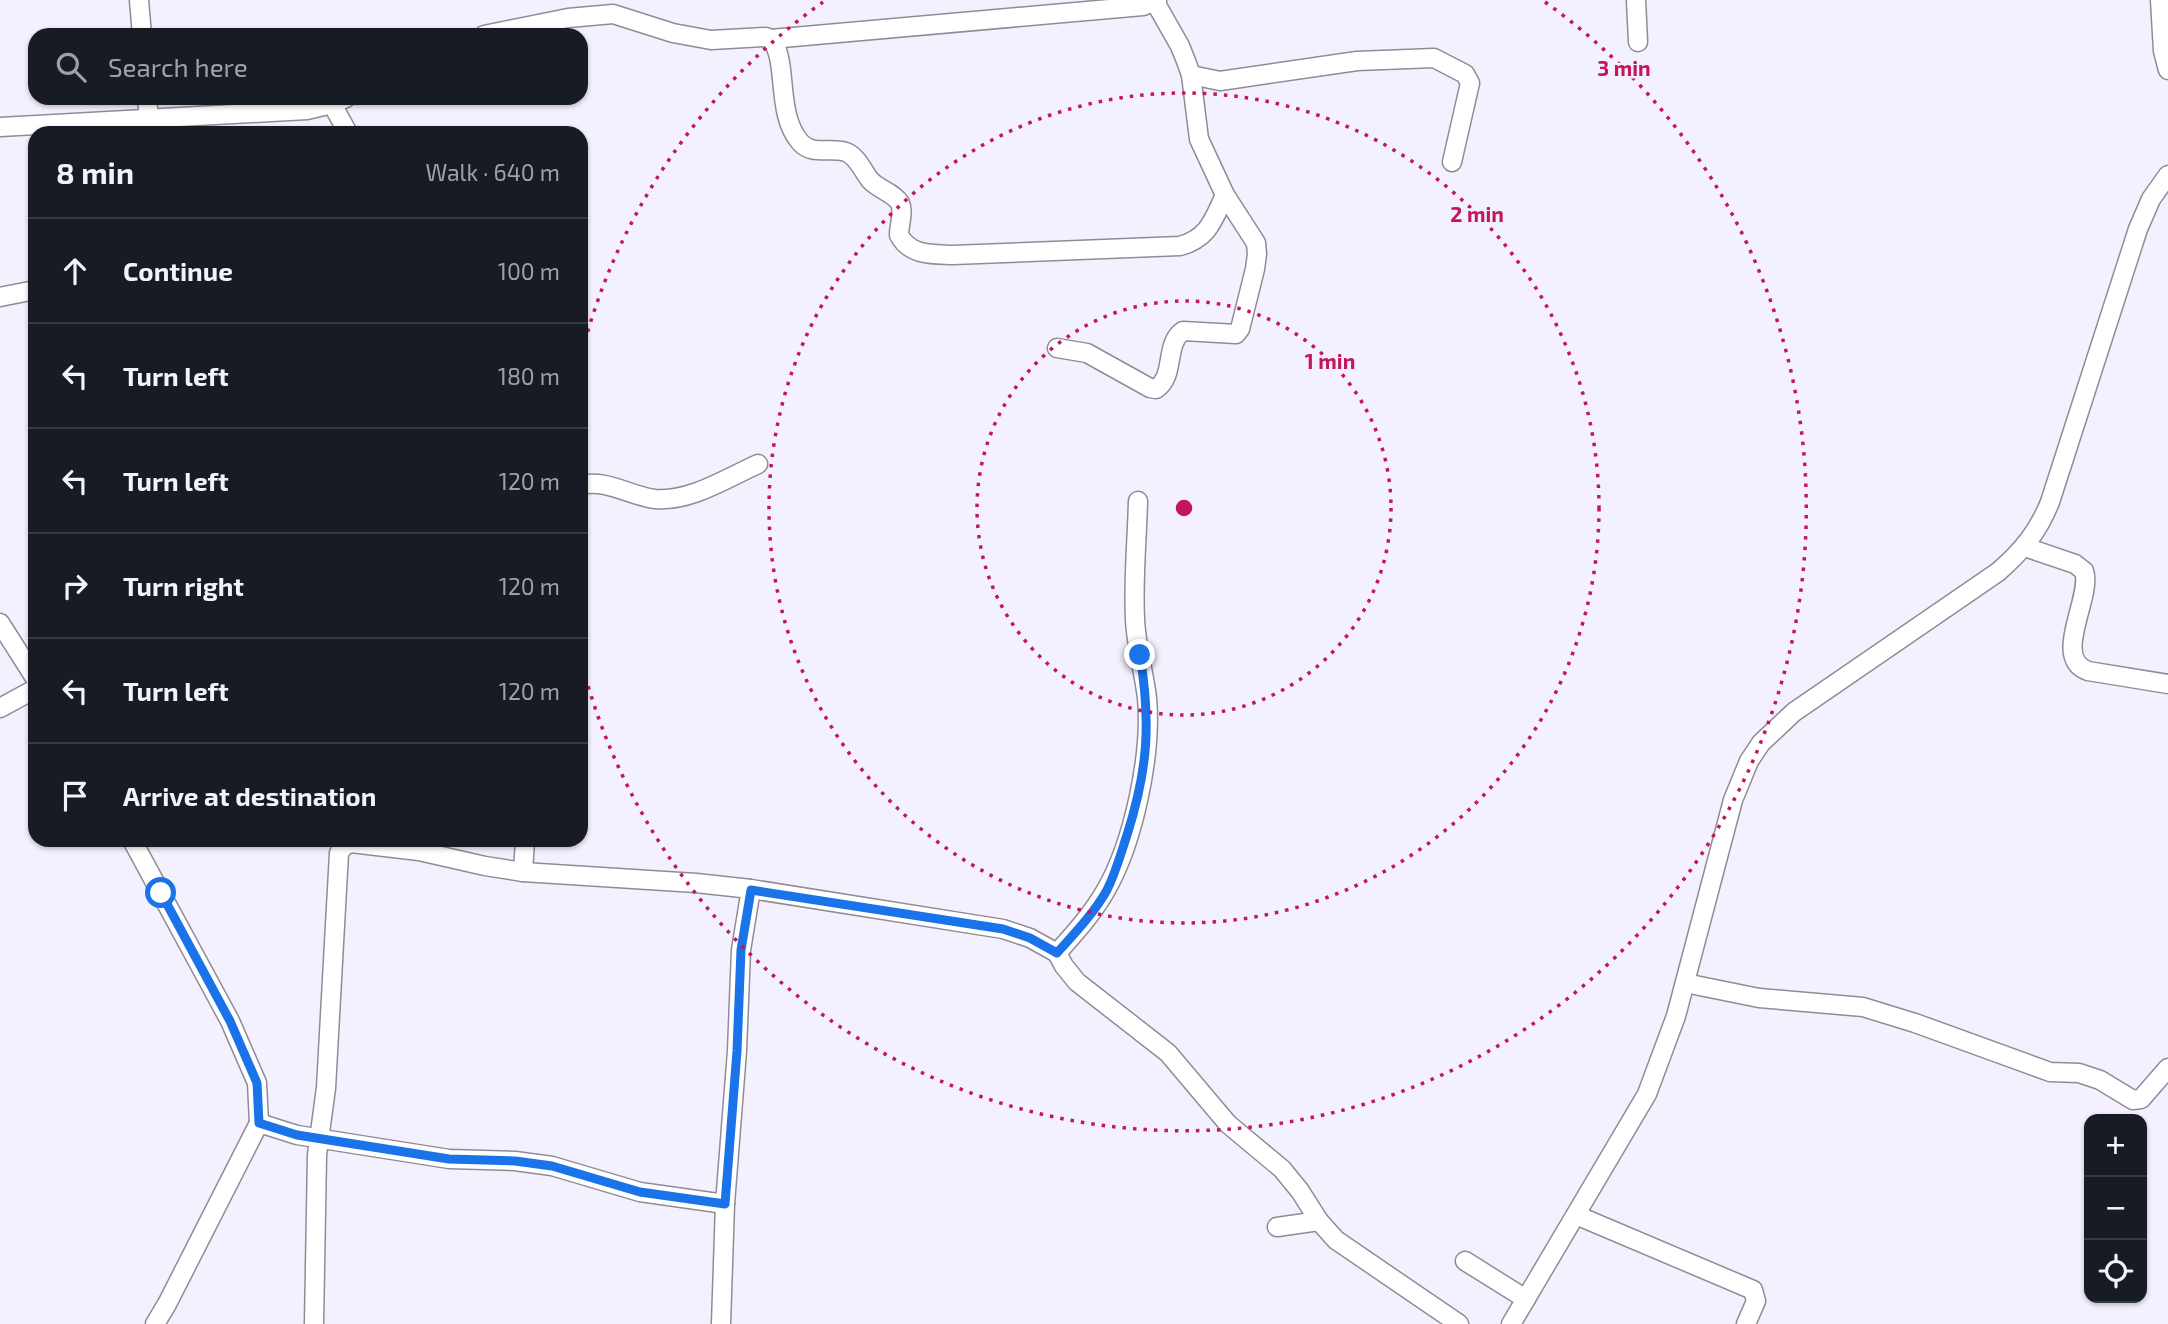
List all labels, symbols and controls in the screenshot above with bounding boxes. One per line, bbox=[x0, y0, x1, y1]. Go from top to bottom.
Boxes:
search box bbox=[28, 28, 588, 105]
icon: search bbox=[52, 48, 90, 86]
text: Search here bbox=[108, 51, 248, 82]
text: 3 min bbox=[1597, 55, 1651, 80]
text: 8 min bbox=[56, 154, 134, 190]
text: Walk · 640 m bbox=[425, 158, 560, 186]
text: 2 min bbox=[1450, 201, 1504, 226]
icon: ahead bbox=[56, 252, 94, 290]
text: Continue bbox=[123, 255, 233, 286]
text: 100 m bbox=[498, 257, 560, 285]
text: 1 min bbox=[1305, 348, 1355, 373]
icon: left bbox=[56, 357, 94, 395]
text: Turn left bbox=[123, 360, 229, 391]
text: 180 m bbox=[498, 362, 560, 390]
icon: left bbox=[56, 462, 94, 500]
text: Turn left bbox=[123, 465, 229, 496]
text: 120 m bbox=[499, 467, 560, 495]
centre of rings bbox=[1172, 496, 1196, 520]
icon: right bbox=[56, 567, 94, 605]
text: Turn right bbox=[123, 570, 244, 601]
text: 120 m bbox=[499, 572, 560, 600]
route end bbox=[1124, 639, 1155, 670]
icon: left bbox=[56, 672, 94, 710]
text: Turn left bbox=[123, 675, 229, 706]
text: 120 m bbox=[499, 677, 560, 705]
icon: arrive bbox=[56, 777, 94, 815]
text: Arrive at destination bbox=[123, 780, 376, 811]
route start bbox=[145, 877, 176, 908]
map controls bbox=[2084, 1114, 2147, 1303]
button: + bbox=[2084, 1114, 2147, 1177]
button: − bbox=[2084, 1177, 2147, 1240]
button: locate bbox=[2084, 1240, 2147, 1303]

